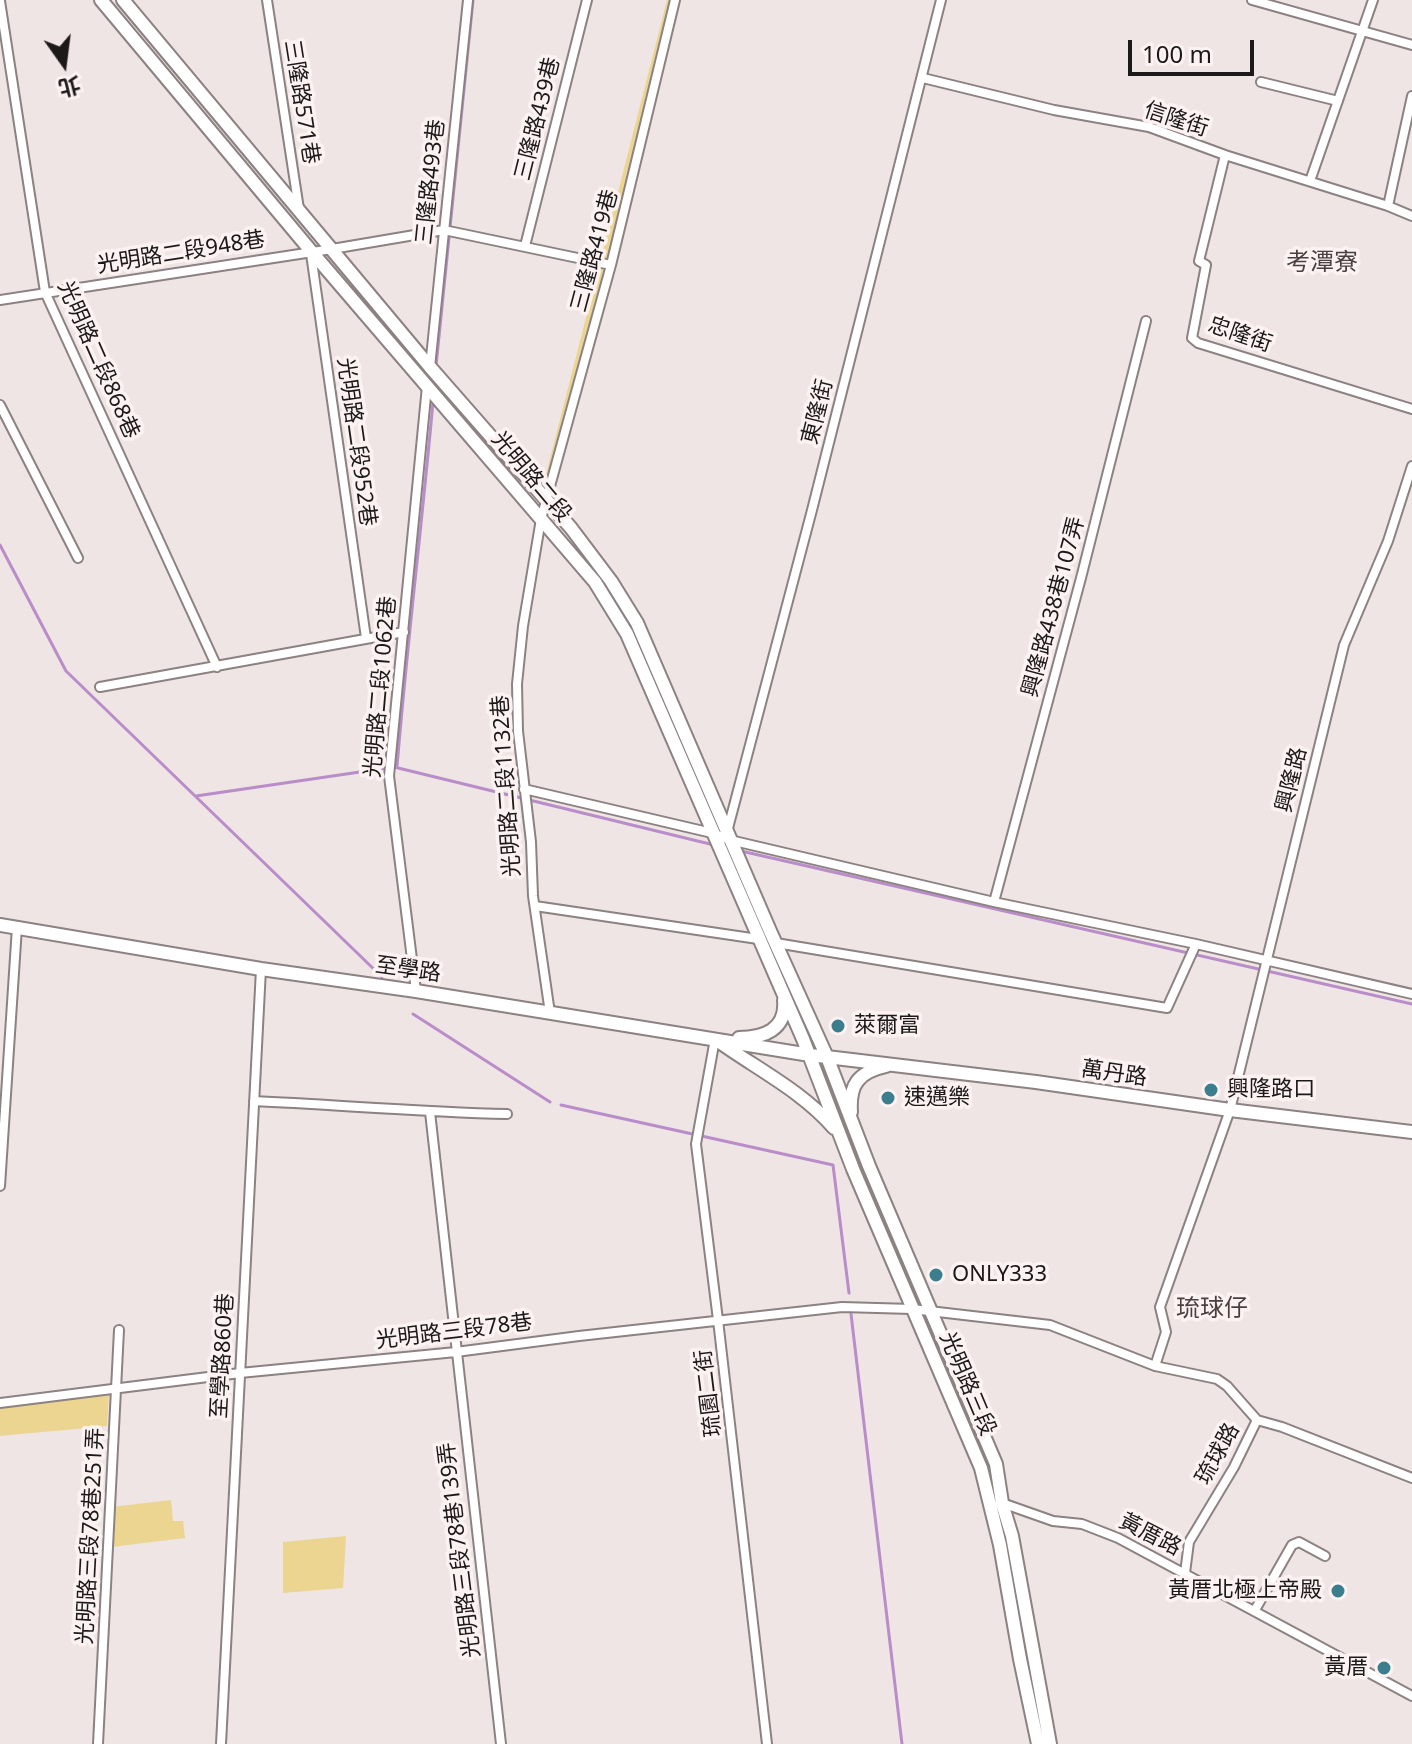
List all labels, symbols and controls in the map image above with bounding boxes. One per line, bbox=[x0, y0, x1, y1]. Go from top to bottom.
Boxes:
north arrow bbox=[24, 24, 104, 104]
scale bar bbox=[1132, 24, 1258, 74]
text: 100 m bbox=[1142, 37, 1212, 70]
street label: 三隆路571巷 bbox=[278, 38, 324, 166]
street label: 三隆路439巷 bbox=[510, 55, 566, 183]
text: 北 bbox=[56, 70, 84, 105]
street label: 信隆街 bbox=[1141, 97, 1211, 143]
street label: 三隆路493巷 bbox=[411, 118, 451, 246]
street label: 三隆路419巷 bbox=[566, 187, 624, 315]
street label: 光明路二段948巷 bbox=[95, 227, 267, 279]
district label: 考潭寮 bbox=[1286, 249, 1358, 277]
street label: 光明路二段868巷 bbox=[51, 277, 145, 443]
street label: 忠隆街 bbox=[1205, 312, 1275, 358]
street label: 光明路二段952巷 bbox=[331, 356, 381, 528]
street label: 東隆街 bbox=[797, 377, 839, 447]
street label: 光明路二段 bbox=[486, 426, 576, 528]
street label: 興隆路438巷107弄 bbox=[1017, 514, 1091, 700]
street label: 光明路二段1062巷 bbox=[360, 595, 402, 779]
street label: 光明路二段1132巷 bbox=[487, 694, 527, 878]
street label: 興隆路 bbox=[1271, 745, 1313, 815]
street label: 至學路 bbox=[373, 952, 443, 988]
place label: 萊爾富 bbox=[854, 1013, 920, 1039]
marker: 萊爾富 bbox=[829, 1017, 847, 1035]
street label: 萬丹路 bbox=[1079, 1056, 1149, 1092]
place label: 興隆路口 bbox=[1227, 1077, 1315, 1103]
marker: 興隆路口 bbox=[1202, 1081, 1220, 1099]
place label: 速邁樂 bbox=[904, 1085, 970, 1111]
marker: 速邁樂 bbox=[879, 1089, 897, 1107]
place label: ONLY333 bbox=[952, 1262, 1047, 1288]
marker: ONLY333 bbox=[927, 1266, 945, 1284]
street label: 至學路860巷 bbox=[207, 1293, 239, 1419]
district label: 琉球仔 bbox=[1176, 1295, 1248, 1323]
street label: 光明路三段78巷 bbox=[374, 1309, 534, 1355]
street label: 光明路三段 bbox=[933, 1328, 1001, 1440]
street label: 琉園二街 bbox=[691, 1348, 727, 1438]
street label: 琉球路 bbox=[1190, 1419, 1246, 1489]
street label: 光明路三段78巷251弄 bbox=[72, 1427, 110, 1645]
street label: 光明路三段78巷139弄 bbox=[434, 1441, 486, 1659]
street label: 黃厝路 bbox=[1115, 1508, 1185, 1562]
place label: 黃厝北極上帝殿 bbox=[1168, 1578, 1322, 1604]
marker: 黃厝北極上帝殿 bbox=[1329, 1582, 1347, 1600]
place label: 黃厝 bbox=[1324, 1655, 1368, 1681]
marker: 黃厝 bbox=[1375, 1659, 1393, 1677]

